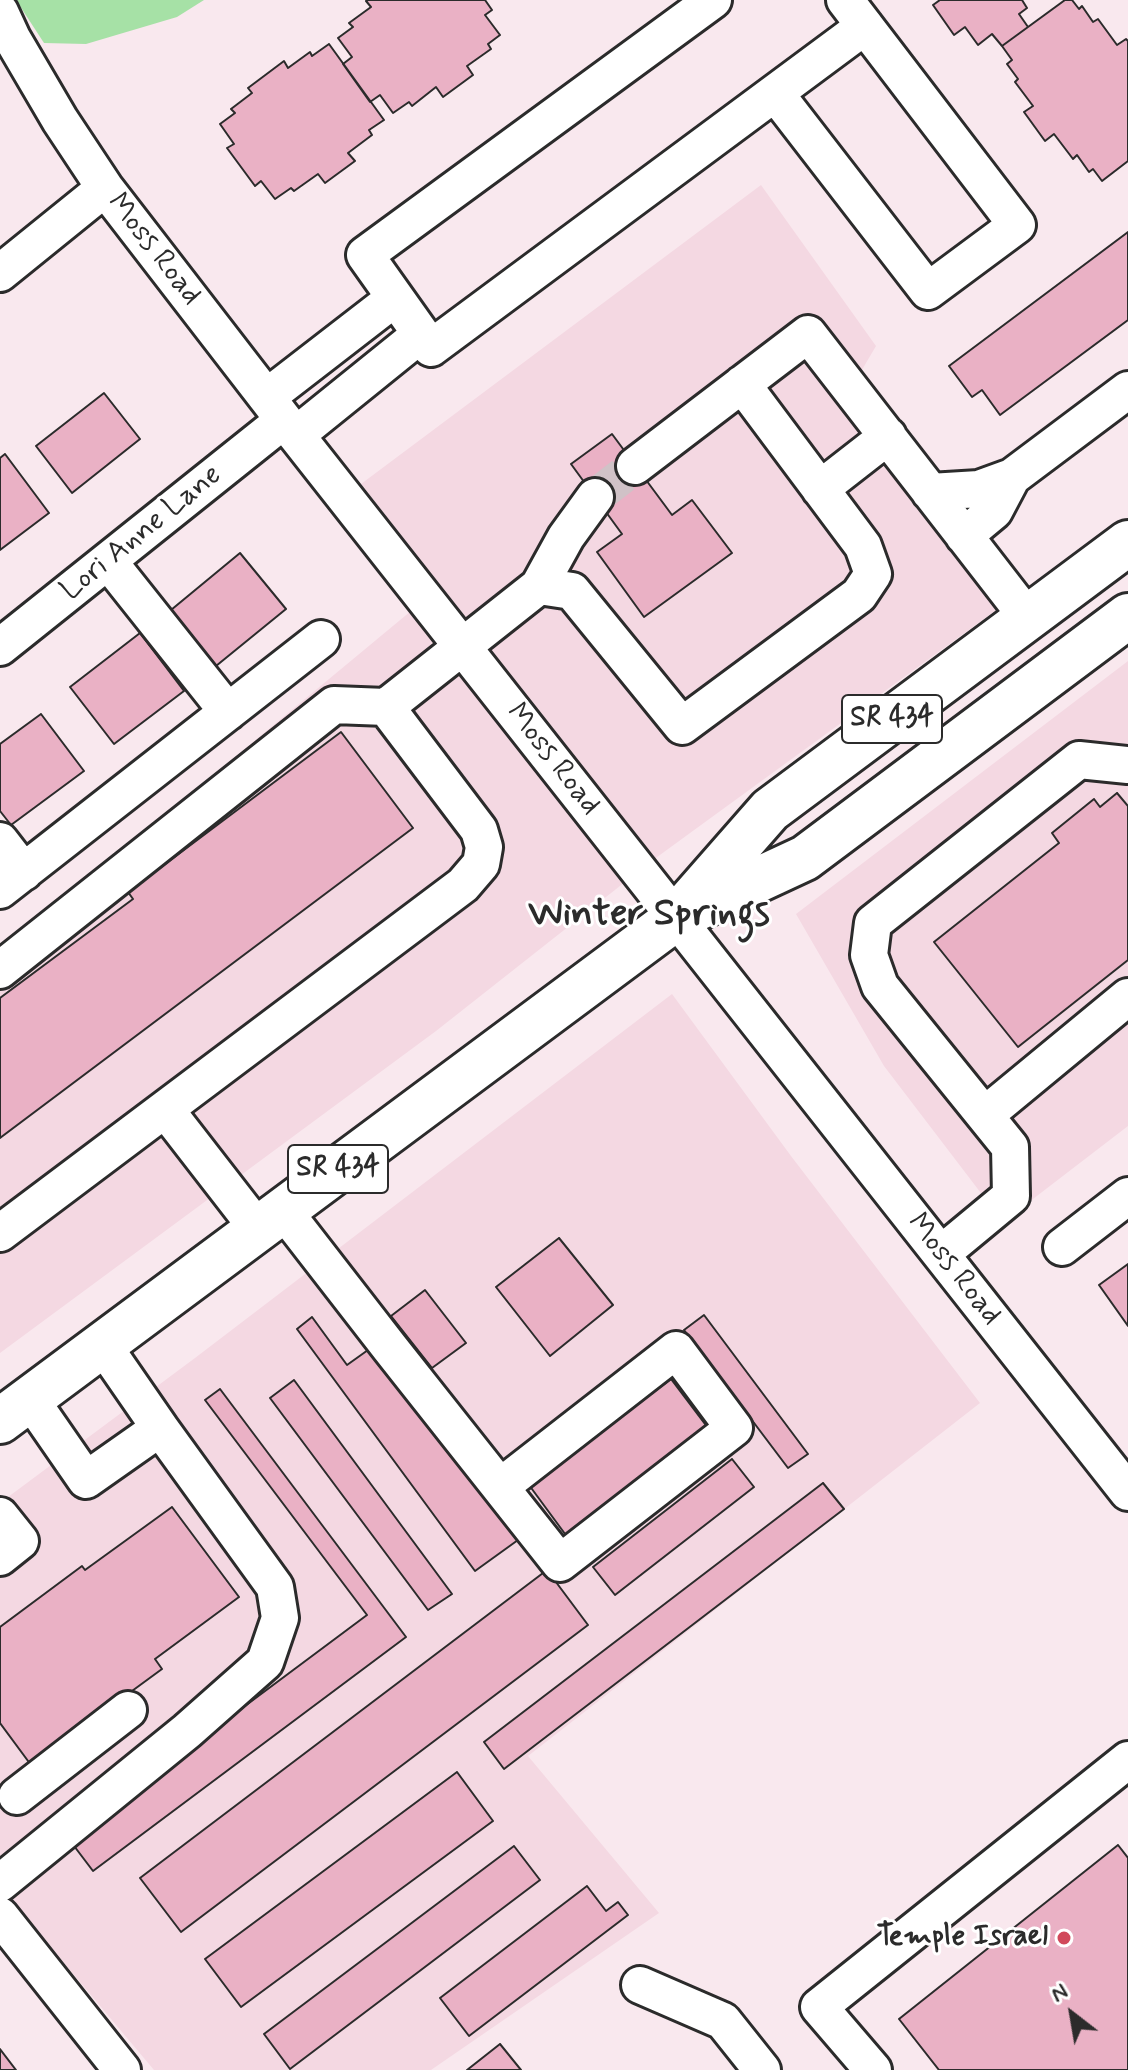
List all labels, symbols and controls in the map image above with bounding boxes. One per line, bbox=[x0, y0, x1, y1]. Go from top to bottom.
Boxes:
street label: Moss Road bbox=[98, 187, 208, 313]
street label: Lori Anne Lane bbox=[54, 458, 230, 610]
road number: SR 434 bbox=[842, 695, 942, 743]
street label: Moss Road bbox=[497, 697, 607, 823]
district label: Winter Springs bbox=[528, 893, 770, 939]
road number: SR 434 bbox=[288, 1145, 388, 1193]
street label: Moss Road bbox=[898, 1207, 1008, 1333]
place label: Temple Israel bbox=[877, 1920, 1048, 1956]
marker: Temple Israel bbox=[1055, 1929, 1073, 1947]
north arrow bbox=[1032, 1974, 1112, 2054]
text: N bbox=[1046, 1978, 1073, 2009]

